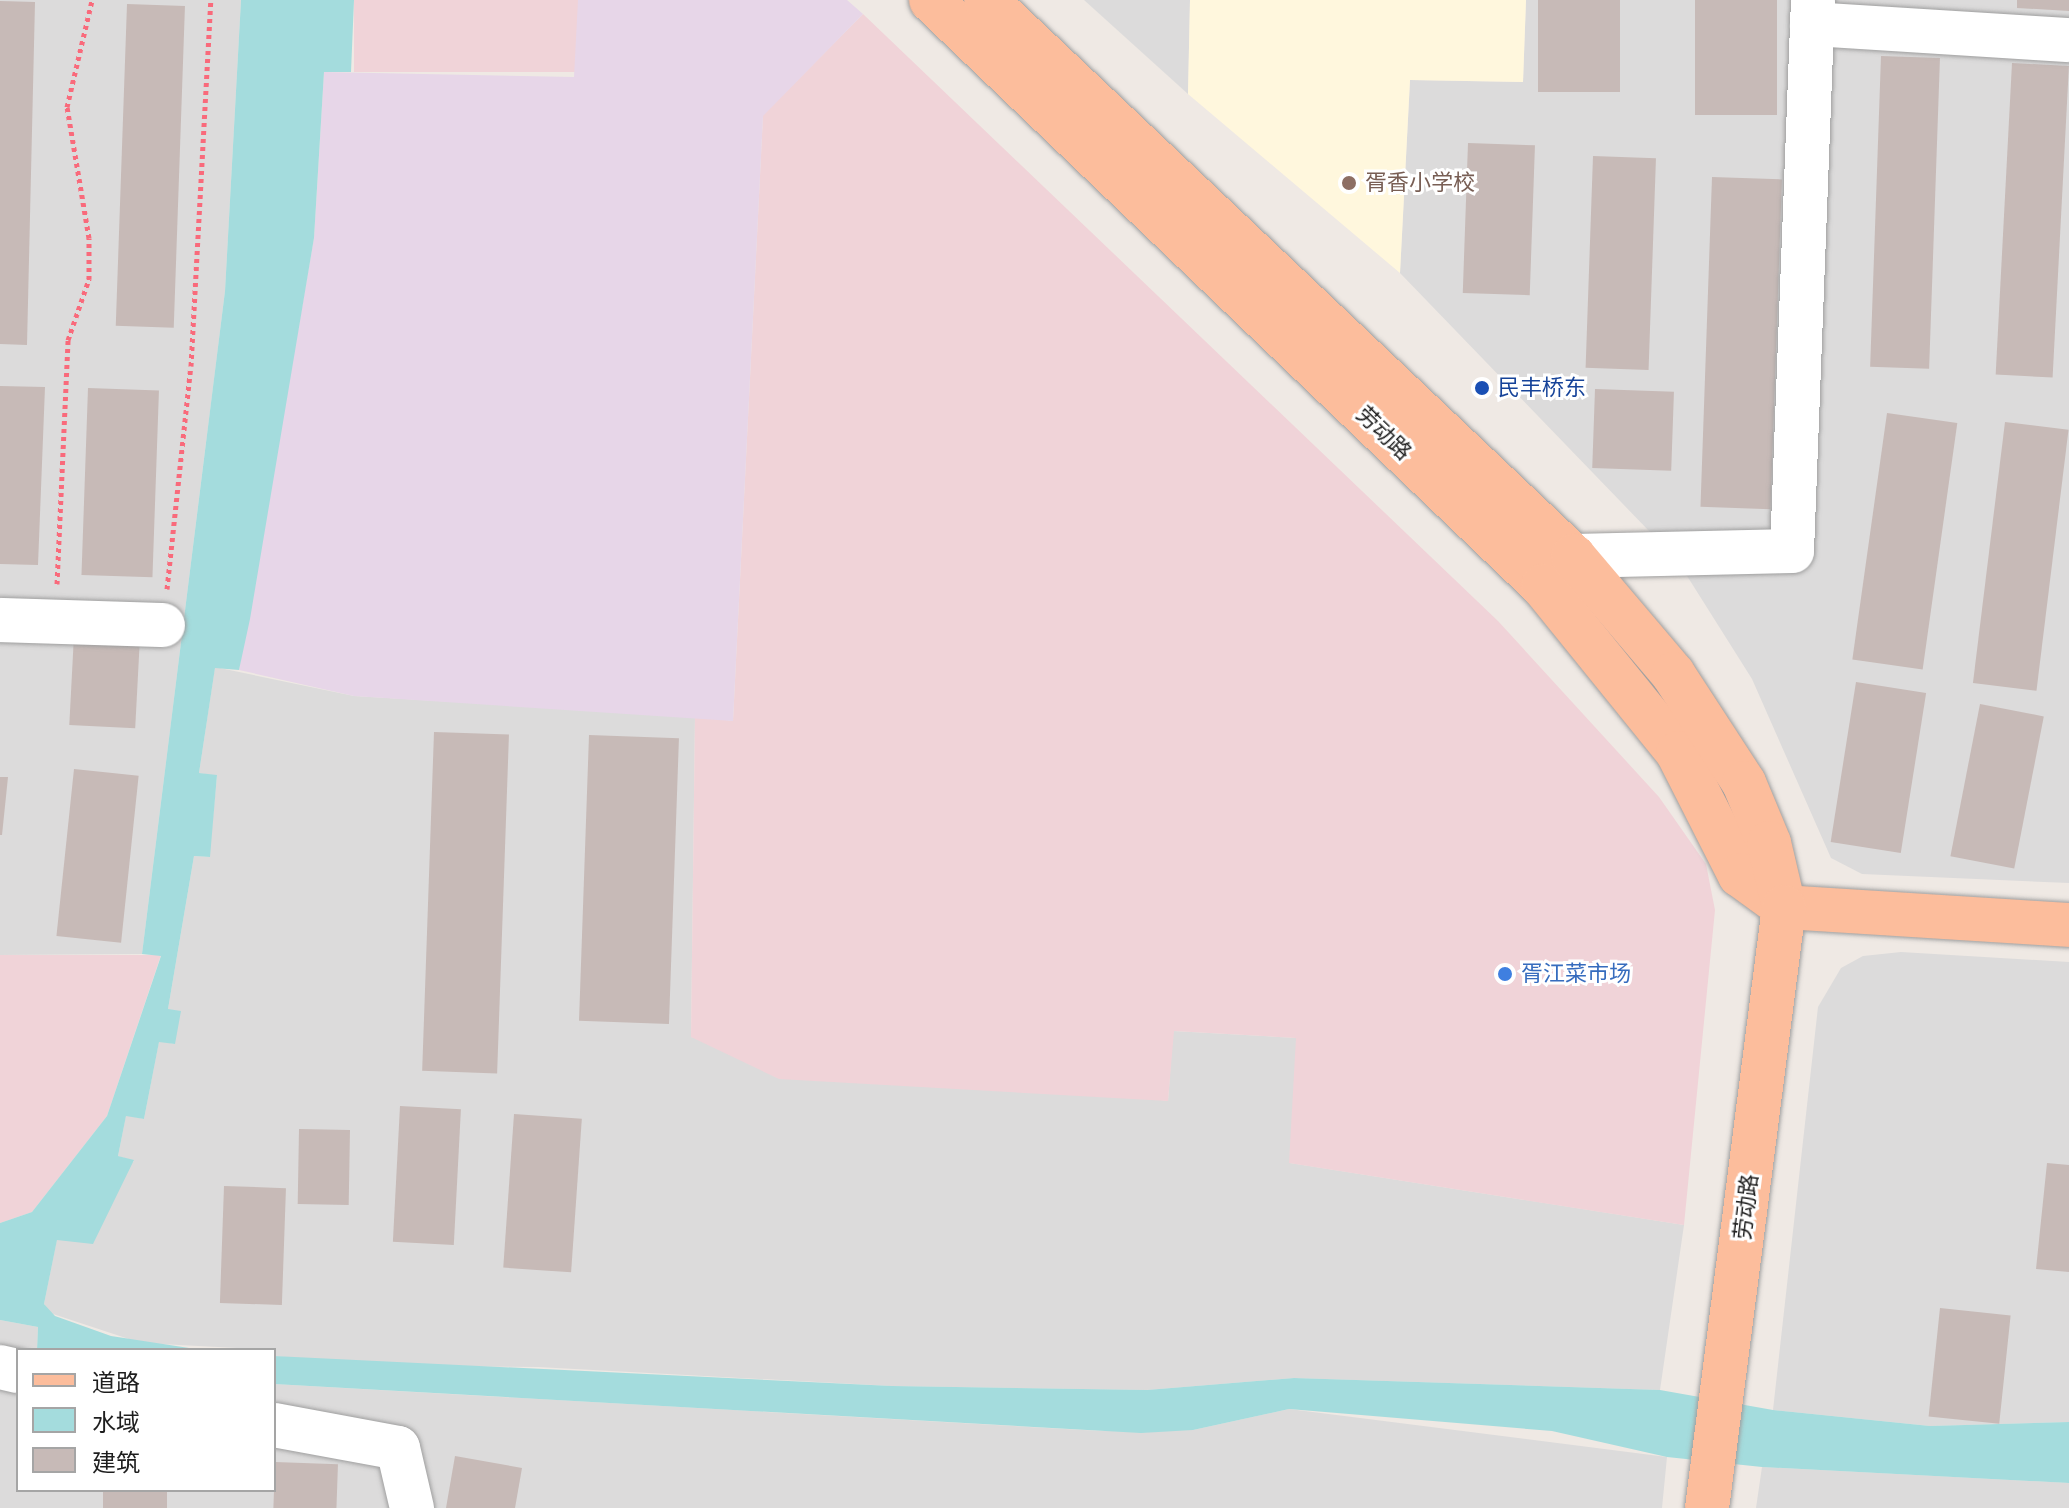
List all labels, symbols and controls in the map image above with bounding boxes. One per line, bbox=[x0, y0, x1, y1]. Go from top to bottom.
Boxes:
place label: 胥香小学校 bbox=[1365, 170, 1475, 196]
marker: 胥香小学校 bbox=[1340, 174, 1358, 192]
place label: 民丰桥东 bbox=[1498, 375, 1586, 401]
marker: 民丰桥东 bbox=[1473, 379, 1491, 397]
street label: 劳动路 bbox=[1351, 401, 1417, 465]
place label: 胥江菜市场 bbox=[1521, 961, 1631, 987]
marker: 胥江菜市场 bbox=[1496, 965, 1514, 983]
street label: 劳动路 bbox=[1729, 1173, 1763, 1241]
legend bbox=[16, 1348, 276, 1492]
text: 道路 bbox=[92, 1367, 140, 1398]
text: 水域 bbox=[92, 1407, 140, 1438]
text: 建筑 bbox=[92, 1447, 140, 1478]

